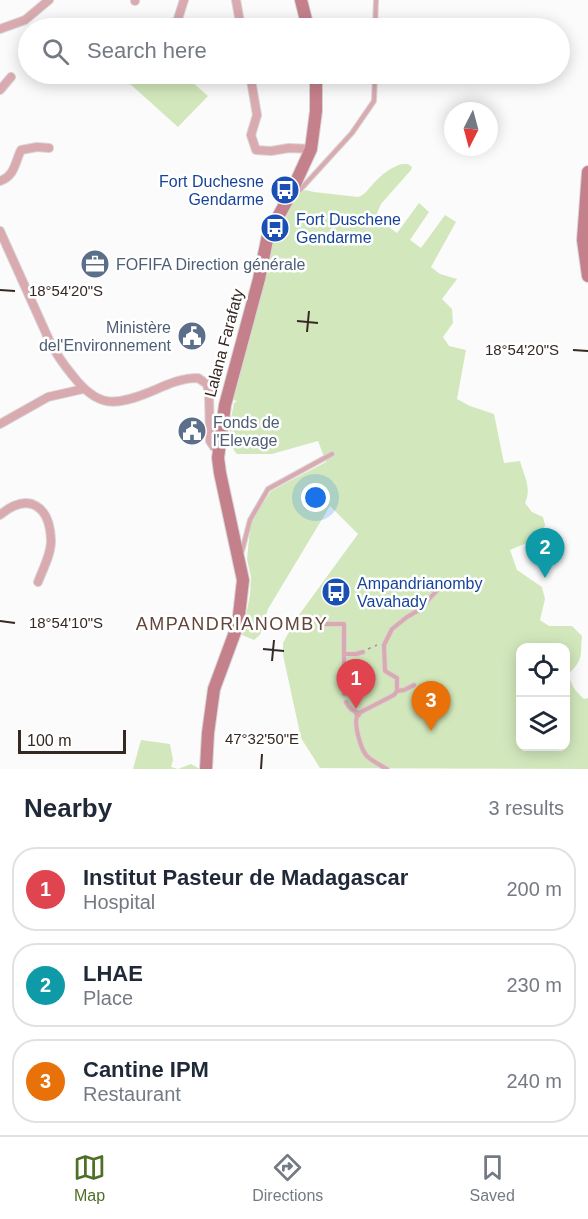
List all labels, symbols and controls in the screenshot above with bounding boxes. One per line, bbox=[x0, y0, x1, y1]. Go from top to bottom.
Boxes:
search box bbox=[18, 18, 570, 84]
icon: search bbox=[39, 35, 72, 68]
text: Search here bbox=[87, 38, 207, 63]
north arrow bbox=[444, 102, 498, 156]
place label: Fort Duchesne Gendarme bbox=[159, 173, 264, 208]
bus stop icon: Fort Duchesne Gendarme bbox=[269, 174, 301, 206]
place label: Fort Duschene Gendarme bbox=[296, 211, 401, 246]
bus stop icon: Fort Duschene Gendarme bbox=[259, 212, 291, 244]
office icon: FOFIFA Direction générale bbox=[79, 248, 111, 280]
place label: FOFIFA Direction générale bbox=[116, 256, 306, 273]
text: 18°54'20"S bbox=[29, 282, 103, 299]
street label: Lalana Farafaty bbox=[201, 287, 247, 399]
place label: Ministère del'Environnement bbox=[39, 319, 172, 354]
public building icon: Ministère del'Environnement bbox=[176, 320, 208, 352]
text: 18°54'20"S bbox=[485, 341, 559, 358]
place label: Fonds de l'Elevage bbox=[213, 414, 280, 449]
public building icon: Fonds de l'Elevage bbox=[176, 415, 208, 447]
your location bbox=[301, 483, 330, 512]
pin: 2 bbox=[526, 528, 564, 578]
place label: Ampandrianomby Vavahady bbox=[357, 575, 482, 610]
bus stop icon: Ampandrianomby Vavahady bbox=[320, 576, 352, 608]
text: 18°54'10"S bbox=[29, 614, 103, 631]
district label: AMPANDRIANOMBY bbox=[136, 614, 328, 634]
map controls bbox=[516, 643, 570, 751]
button: locate bbox=[516, 643, 570, 697]
pin: 1 bbox=[336, 660, 376, 709]
pin: 3 bbox=[412, 682, 450, 731]
button: layers bbox=[516, 697, 570, 751]
scale bar bbox=[18, 727, 126, 754]
text: 47°32'50"E bbox=[225, 730, 299, 747]
text: 100 m bbox=[27, 732, 71, 749]
text: Nearby bbox=[24, 793, 112, 823]
text: 3 results bbox=[488, 797, 564, 819]
text: Institut Pasteur de Madagascar bbox=[83, 865, 408, 890]
text: 1 bbox=[40, 878, 51, 900]
text: 200 m bbox=[506, 878, 562, 900]
text: Hospital bbox=[83, 891, 155, 913]
text: LHAE bbox=[83, 961, 143, 986]
text: 2 bbox=[40, 974, 51, 996]
text: 230 m bbox=[506, 974, 562, 996]
text: Place bbox=[83, 987, 133, 1009]
text: Cantine IPM bbox=[83, 1057, 209, 1082]
text: 3 bbox=[40, 1070, 51, 1092]
text: 240 m bbox=[506, 1070, 562, 1092]
text: Restaurant bbox=[83, 1083, 181, 1105]
tab: Map bbox=[73, 1151, 106, 1205]
tab: Directions bbox=[252, 1151, 323, 1205]
tab: Saved bbox=[470, 1151, 515, 1205]

